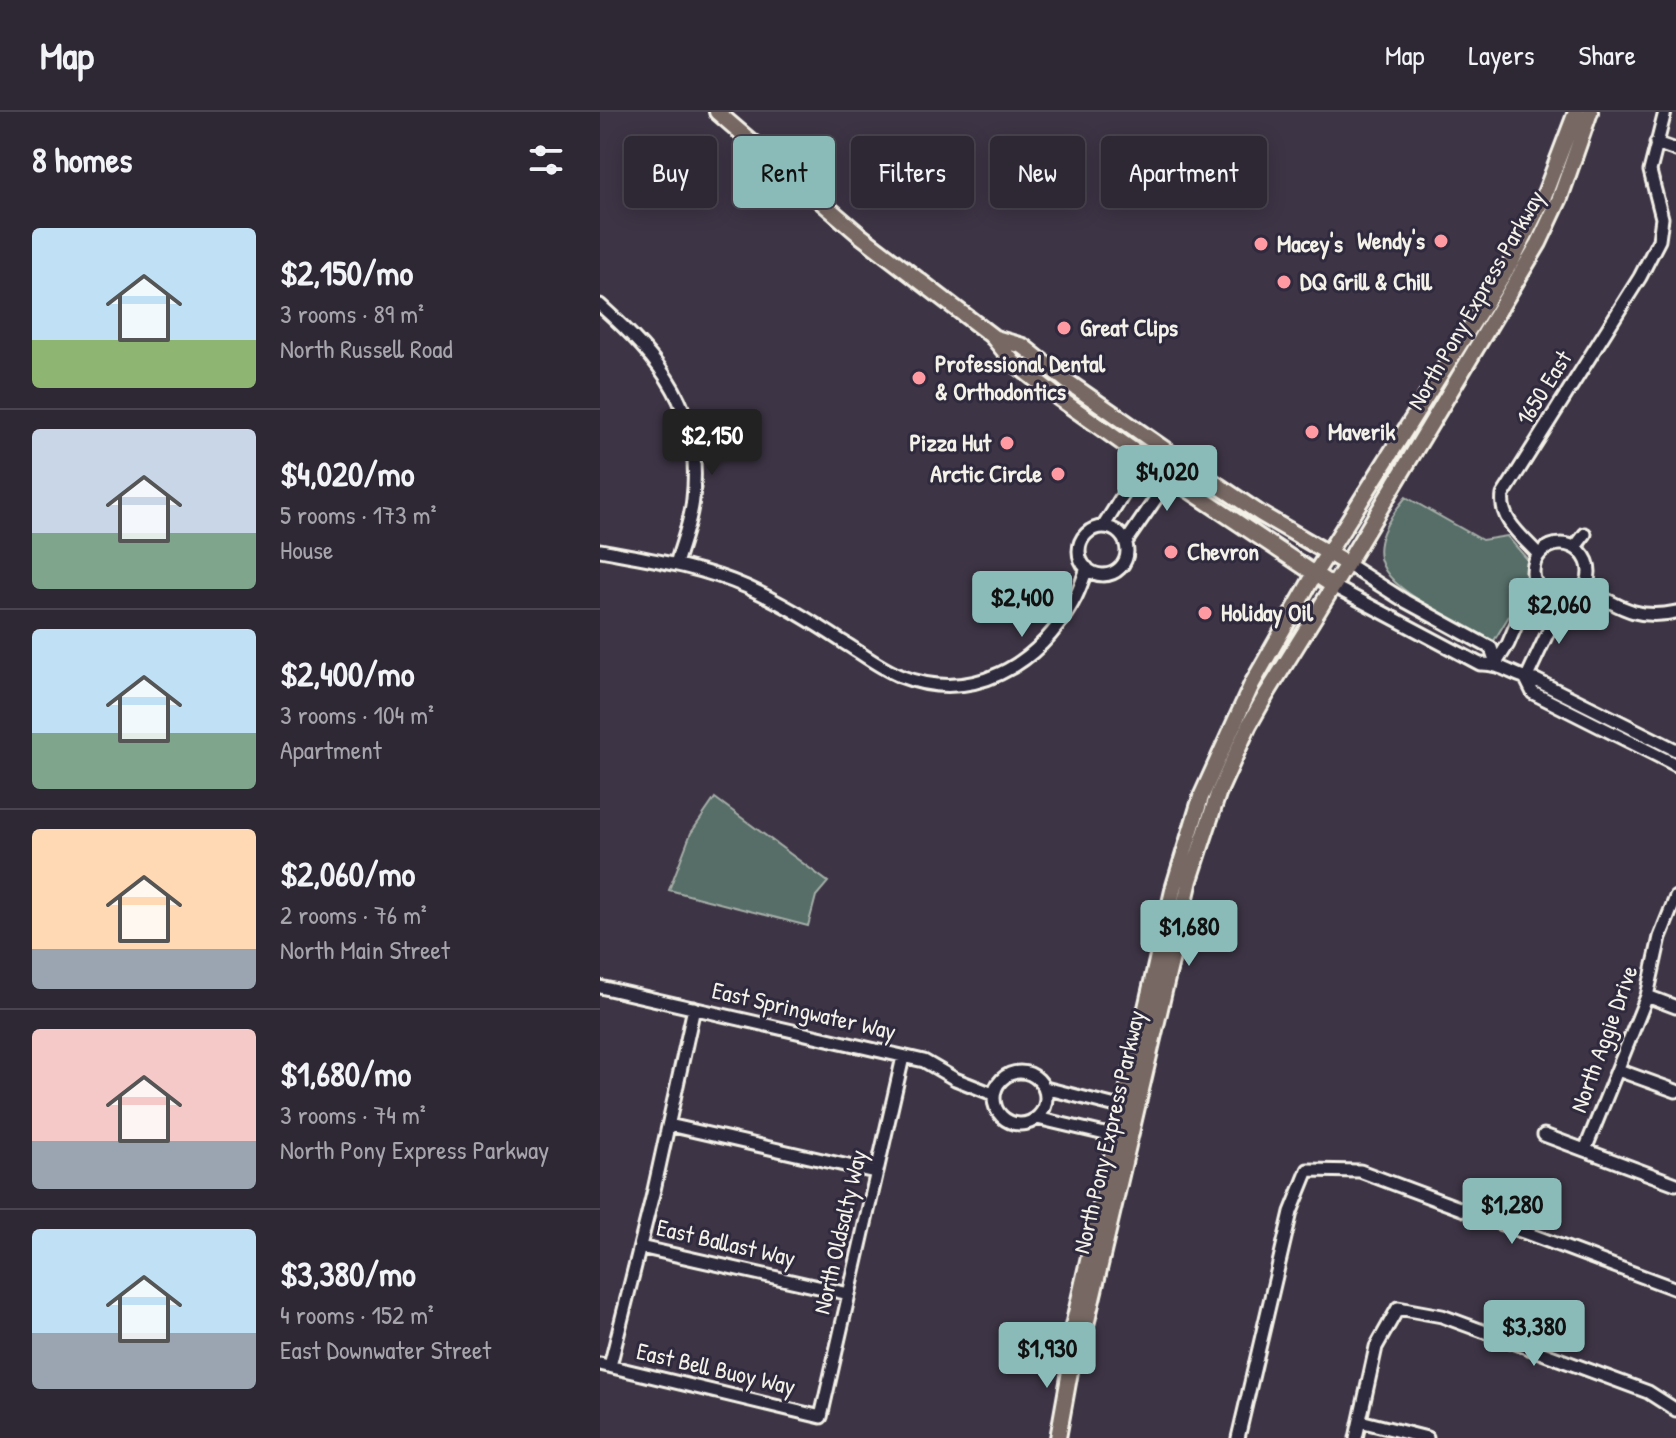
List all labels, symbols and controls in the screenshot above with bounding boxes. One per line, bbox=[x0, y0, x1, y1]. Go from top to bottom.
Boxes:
text: Map bbox=[40, 29, 94, 81]
text: Map bbox=[1385, 36, 1425, 74]
text: Layers bbox=[1469, 36, 1534, 74]
text: Share bbox=[1578, 36, 1636, 74]
chip: Buy bbox=[624, 136, 717, 208]
chip: Rent bbox=[733, 136, 835, 208]
chip: Filters bbox=[851, 136, 974, 208]
chip: New bbox=[990, 136, 1085, 208]
chip: Apartment bbox=[1101, 136, 1267, 208]
text: 8 homes bbox=[32, 137, 132, 183]
icon: filters bbox=[524, 138, 568, 182]
street label: North Pony Express Parkway bbox=[1399, 184, 1551, 415]
place label: Wendy's bbox=[1357, 224, 1425, 257]
place label: Macey's bbox=[1277, 227, 1343, 260]
marker: Wendy's bbox=[1432, 232, 1450, 250]
marker: Macey's bbox=[1252, 235, 1270, 253]
text: $2,150/mo bbox=[280, 250, 413, 296]
icon: home bbox=[96, 260, 192, 356]
place label: DQ Grill & Chill bbox=[1300, 265, 1432, 297]
marker: DQ Grill & Chill bbox=[1275, 273, 1293, 291]
text: 3 rooms · 89 m² bbox=[280, 296, 424, 331]
place label: Great Clips bbox=[1080, 311, 1178, 344]
marker: Great Clips bbox=[1055, 319, 1073, 337]
text: North Russell Road bbox=[280, 331, 453, 366]
street label: 1650 East bbox=[1508, 344, 1579, 431]
place label: Professional Dental & Orthodontics bbox=[935, 347, 1106, 407]
marker: Professional Dental & Orthodontics bbox=[910, 369, 928, 387]
pin: $2,150 bbox=[647, 409, 777, 477]
place label: Maverik bbox=[1328, 415, 1395, 447]
text: $2,150 bbox=[681, 417, 743, 452]
marker: Maverik bbox=[1303, 423, 1321, 441]
place label: Pizza Hut bbox=[910, 426, 992, 458]
marker: Pizza Hut bbox=[998, 434, 1016, 452]
pin: $4,020 bbox=[1102, 445, 1232, 513]
text: $4,020/mo bbox=[280, 451, 414, 497]
text: $4,020 bbox=[1135, 453, 1199, 488]
place label: Arctic Circle bbox=[930, 457, 1042, 489]
icon: home bbox=[96, 461, 192, 557]
marker: Arctic Circle bbox=[1049, 465, 1067, 483]
text: 5 rooms · 173 m² bbox=[280, 497, 436, 532]
text: House bbox=[280, 532, 333, 567]
place label: Chevron bbox=[1187, 535, 1259, 567]
marker: Chevron bbox=[1162, 543, 1180, 561]
pin: $2,400 bbox=[957, 571, 1087, 639]
pin: $2,060 bbox=[1494, 578, 1624, 646]
text: $2,400 bbox=[990, 579, 1054, 614]
text: $2,060 bbox=[1527, 586, 1591, 621]
place label: Holiday Oil bbox=[1221, 596, 1314, 629]
marker: Holiday Oil bbox=[1196, 604, 1214, 622]
text: $2,400/mo bbox=[280, 651, 414, 697]
icon: home bbox=[96, 661, 192, 757]
text: 3 rooms · 104 m² bbox=[280, 697, 434, 732]
text: Apartment bbox=[280, 732, 382, 767]
text: $2,060/mo bbox=[280, 851, 415, 897]
icon: home bbox=[96, 861, 192, 957]
text: 2 rooms · 76 m² bbox=[280, 897, 427, 932]
pin: $1,680 bbox=[1124, 900, 1254, 968]
text: $1,680 bbox=[1158, 908, 1220, 943]
text: North Main Street bbox=[280, 932, 450, 967]
street label: North Aggie Drive bbox=[1562, 960, 1645, 1117]
street label: East Springwater Way bbox=[709, 973, 899, 1047]
street label: North Pony Express Parkway bbox=[1064, 1007, 1152, 1256]
text: $1,680/mo bbox=[280, 1051, 411, 1097]
icon: home bbox=[96, 1061, 192, 1157]
text: 3 rooms · 74 m² bbox=[280, 1097, 426, 1132]
text: North Pony Express Parkway bbox=[280, 1132, 549, 1167]
street label: North Oldsalty Way bbox=[805, 1146, 874, 1317]
pin: $1,280 bbox=[1447, 1178, 1577, 1246]
text: $1,280 bbox=[1481, 1186, 1543, 1221]
street label: East Ballast Way bbox=[654, 1210, 799, 1274]
text: $3,380/mo bbox=[280, 1251, 416, 1297]
icon: home bbox=[96, 1261, 192, 1357]
text: 4 rooms · 152 m² bbox=[280, 1297, 434, 1332]
pin: $3,380 bbox=[1469, 1300, 1599, 1368]
text: $3,380 bbox=[1502, 1308, 1566, 1343]
pin: $1,930 bbox=[982, 1322, 1112, 1390]
text: $1,930 bbox=[1017, 1330, 1077, 1365]
text: East Downwater Street bbox=[280, 1332, 491, 1367]
street label: East Bell Buoy Way bbox=[634, 1334, 799, 1402]

